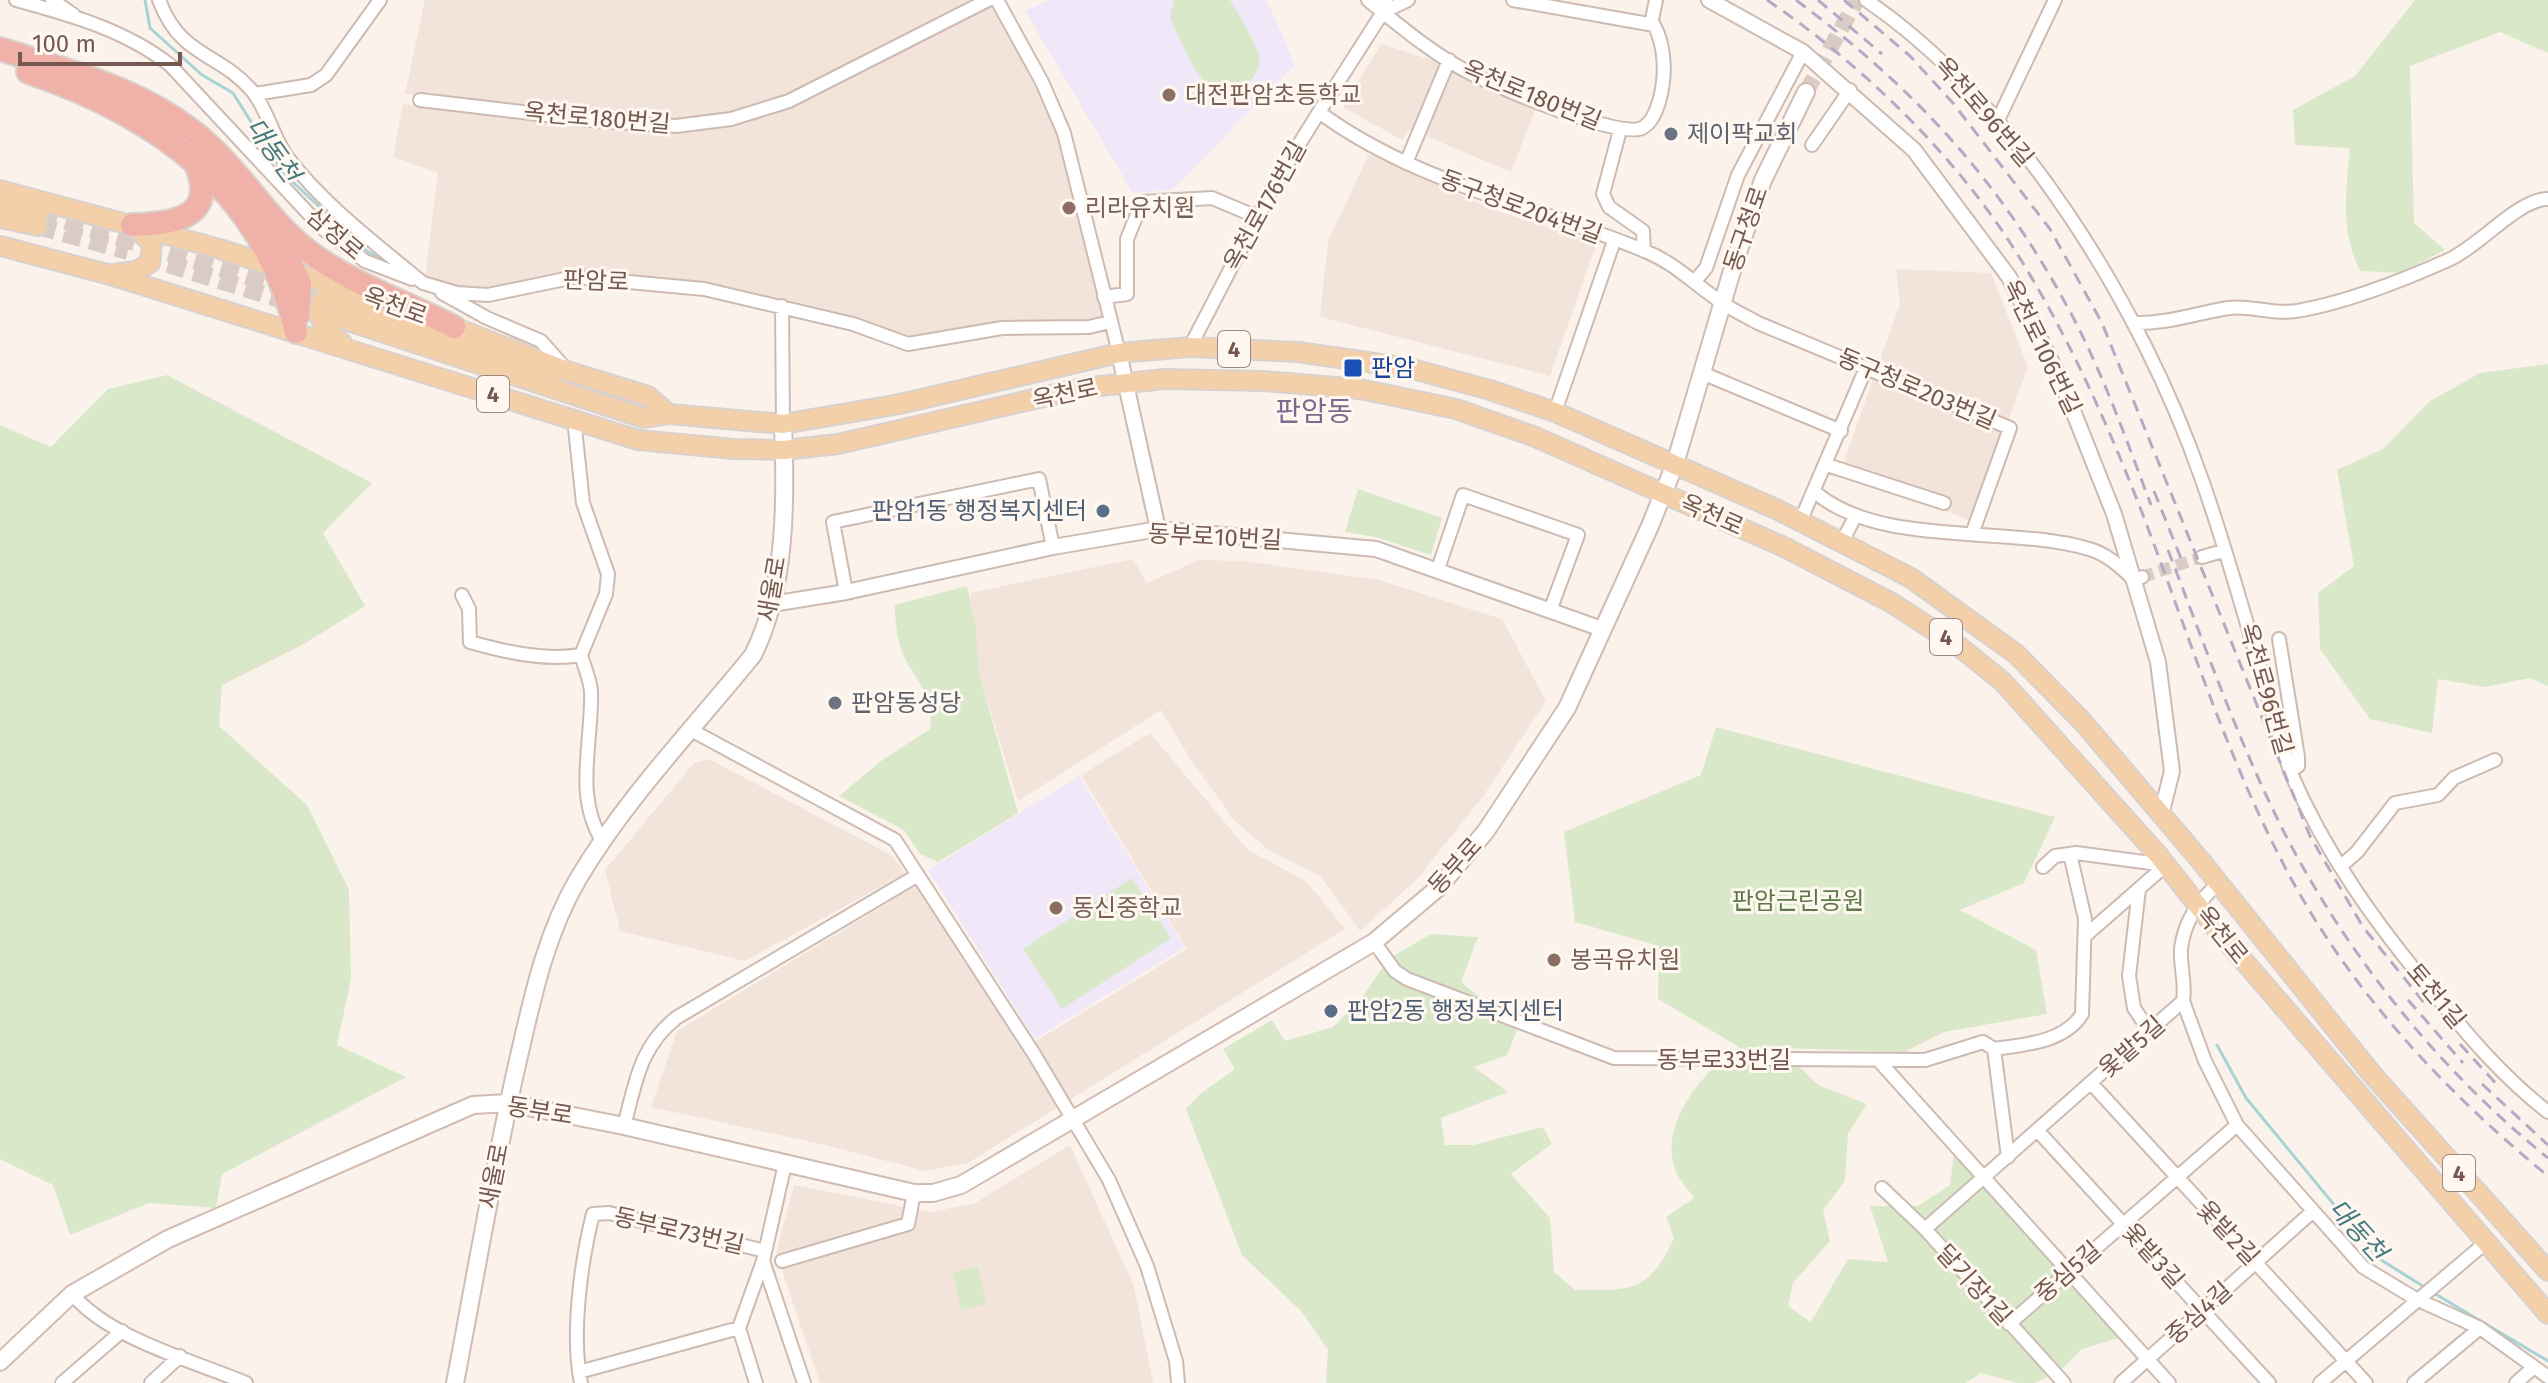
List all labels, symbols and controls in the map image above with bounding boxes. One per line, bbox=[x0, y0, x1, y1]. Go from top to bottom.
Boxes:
scale bar bbox=[20, 16, 180, 66]
text: 100 m bbox=[32, 30, 96, 58]
street label: 옥천로96번길 bbox=[1929, 52, 2039, 172]
street label: 옥천로180번길 bbox=[1458, 54, 1606, 136]
place label: 대전판암초등학교 bbox=[1185, 81, 1362, 109]
marker: 대전판암초등학교 bbox=[1160, 86, 1178, 104]
street label: 옥천로180번길 bbox=[522, 98, 672, 138]
water label: 대동천 bbox=[239, 112, 308, 191]
place label: 제이팍교회 bbox=[1687, 120, 1797, 148]
marker: 제이팍교회 bbox=[1662, 125, 1680, 143]
street label: 옥천로176번길 bbox=[1218, 136, 1312, 276]
street label: 동구청로204번길 bbox=[1436, 165, 1606, 249]
street label: 동구청로 bbox=[1718, 183, 1774, 275]
place label: 리라유치원 bbox=[1085, 194, 1195, 222]
marker: 리라유치원 bbox=[1060, 199, 1078, 217]
street label: 삼정로 bbox=[301, 202, 369, 266]
street label: 판암로 bbox=[562, 266, 630, 296]
street label: 옥천로106번길 bbox=[1997, 275, 2087, 419]
street label: 옥천로 bbox=[359, 282, 431, 330]
road number: 4 bbox=[1218, 331, 1250, 367]
street label: 동구청로203번길 bbox=[1834, 343, 2000, 435]
place label: 판암 bbox=[1371, 354, 1415, 382]
marker: 판암 bbox=[1342, 357, 1364, 379]
street label: 옥천로 bbox=[1030, 373, 1100, 415]
road number: 4 bbox=[477, 376, 509, 412]
district label: 판암동 bbox=[1275, 395, 1353, 428]
street label: 옥천로 bbox=[1676, 489, 1748, 541]
place label: 판암1동 행정복지센터 bbox=[872, 497, 1087, 525]
marker: 판암1동 행정복지센터 bbox=[1094, 502, 1112, 520]
street label: 동부로10번길 bbox=[1147, 520, 1283, 554]
street label: 새울로 bbox=[752, 554, 792, 624]
road number: 4 bbox=[1930, 619, 1962, 655]
street label: 옥천로96번길 bbox=[2234, 620, 2298, 758]
place label: 판암동성당 bbox=[851, 689, 961, 717]
marker: 판암동성당 bbox=[826, 694, 844, 712]
street label: 동부로 bbox=[1422, 832, 1488, 900]
park label: 판암근린공원 bbox=[1732, 887, 1864, 915]
place label: 동신중학교 bbox=[1072, 894, 1182, 922]
marker: 동신중학교 bbox=[1047, 899, 1065, 917]
street label: 옥천로 bbox=[2190, 900, 2254, 970]
place label: 봉곡유치원 bbox=[1570, 946, 1680, 974]
marker: 봉곡유치원 bbox=[1545, 951, 1563, 969]
street label: 토천1길 bbox=[2401, 958, 2471, 1034]
place label: 판암2동 행정복지센터 bbox=[1347, 997, 1564, 1025]
marker: 판암2동 행정복지센터 bbox=[1322, 1002, 1340, 1020]
street label: 옻밭5길 bbox=[2093, 1011, 2171, 1083]
street label: 동부로33번길 bbox=[1657, 1046, 1791, 1074]
street label: 동부로 bbox=[505, 1092, 575, 1130]
street label: 새울로 bbox=[474, 1141, 514, 1211]
road number: 4 bbox=[2443, 1155, 2475, 1191]
water label: 대동천 bbox=[2322, 1193, 2395, 1270]
street label: 옻밭2길 bbox=[2191, 1195, 2265, 1271]
street label: 동부로73번길 bbox=[611, 1202, 747, 1260]
street label: 옻밭3길 bbox=[2116, 1218, 2190, 1294]
street label: 중심5길 bbox=[2029, 1236, 2107, 1308]
street label: 달기장1길 bbox=[1931, 1239, 2017, 1331]
street label: 중심4길 bbox=[2160, 1276, 2238, 1350]

